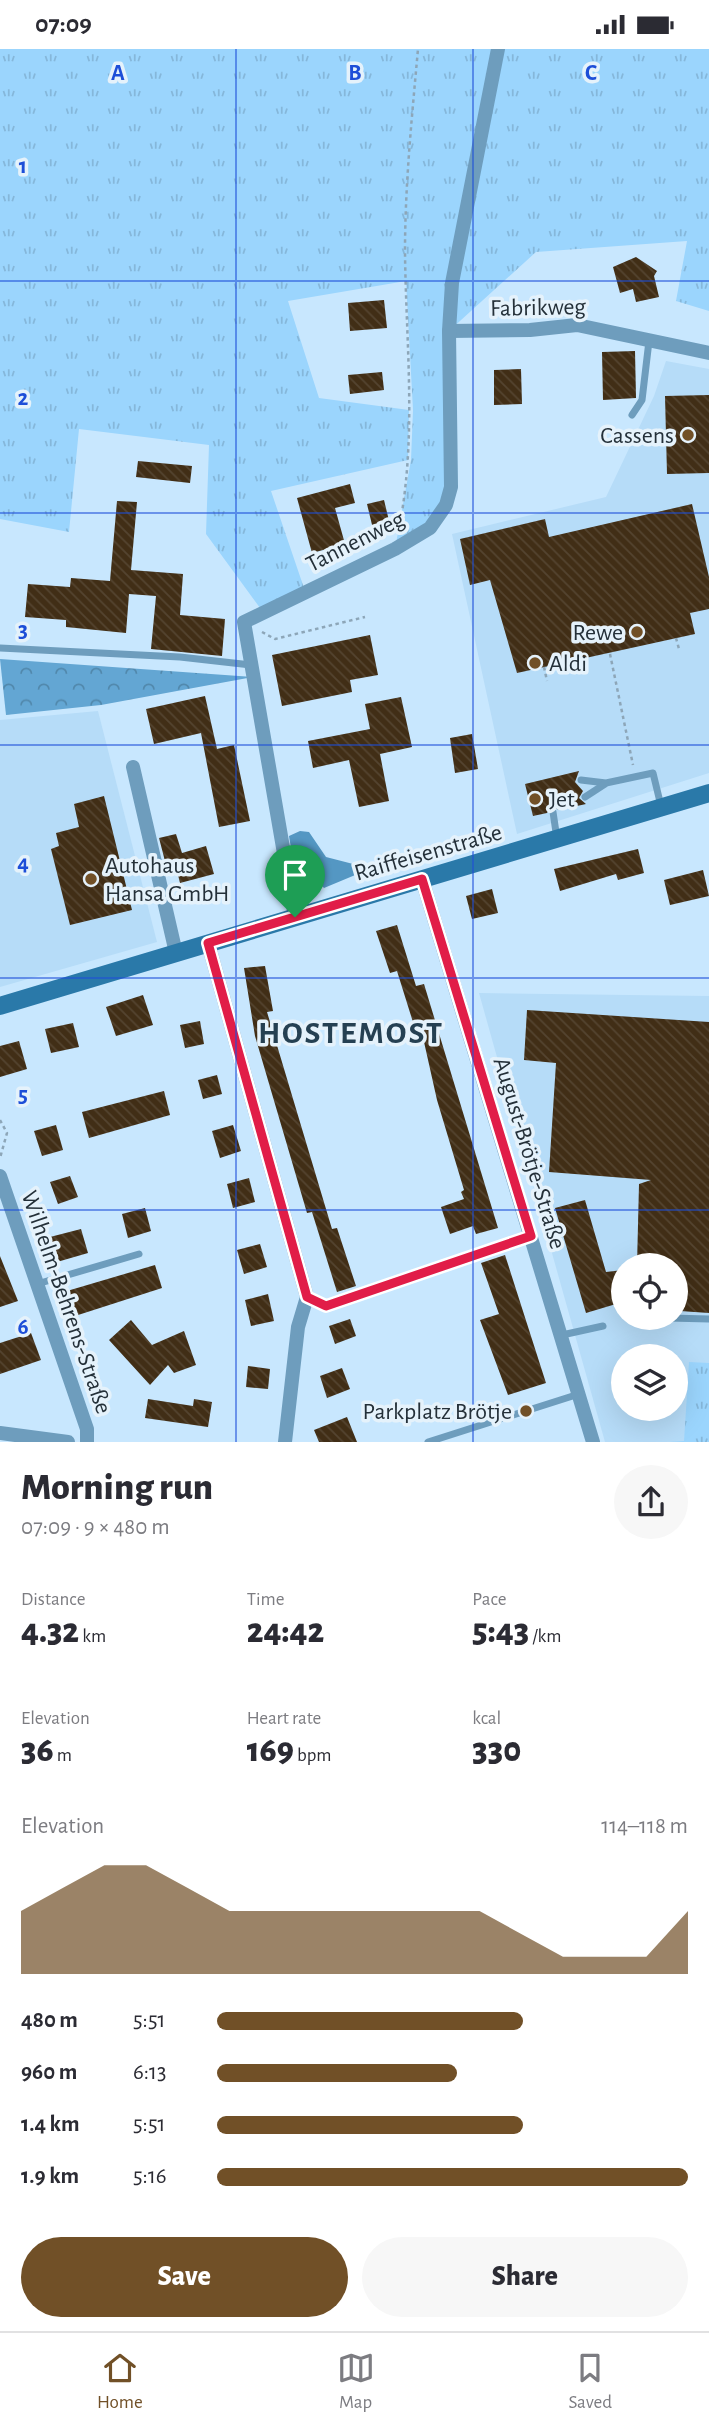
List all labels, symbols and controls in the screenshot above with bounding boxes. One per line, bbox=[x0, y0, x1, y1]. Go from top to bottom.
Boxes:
text: 07:09 bbox=[35, 11, 92, 37]
text: A bbox=[111, 62, 125, 85]
text: B bbox=[348, 62, 362, 85]
text: C bbox=[585, 62, 597, 85]
text: 1 bbox=[19, 155, 27, 178]
street label: Fabrikweg bbox=[490, 295, 586, 321]
text: 2 bbox=[18, 387, 29, 410]
place label: Cassens bbox=[600, 424, 674, 448]
marker: Cassens bbox=[680, 427, 696, 443]
street label: Tannenweg bbox=[302, 507, 409, 577]
text: 3 bbox=[18, 619, 28, 642]
place label: Rewe bbox=[573, 621, 623, 645]
marker: Rewe bbox=[629, 624, 645, 640]
place label: Aldi bbox=[549, 652, 587, 676]
marker: Aldi bbox=[527, 655, 543, 671]
place label: Jet bbox=[549, 788, 575, 812]
marker: Jet bbox=[527, 791, 543, 807]
street label: Raiffeisenstraße bbox=[352, 820, 505, 886]
pin bbox=[265, 845, 325, 917]
text: 4 bbox=[17, 852, 29, 875]
place label: Autohaus Hansa GmbH bbox=[105, 854, 230, 906]
icon: arrive bbox=[276, 856, 314, 894]
marker: Autohaus Hansa GmbH bbox=[83, 871, 99, 887]
district label: HOSTEMOST bbox=[258, 1017, 444, 1049]
street label: August-Brötje-Straße bbox=[488, 1055, 570, 1252]
text: 5 bbox=[18, 1084, 28, 1107]
street label: Wilhelm-Behrens-Straße bbox=[17, 1188, 115, 1417]
map controls bbox=[611, 1253, 688, 1421]
button: locate bbox=[611, 1253, 688, 1330]
text: 6 bbox=[17, 1316, 29, 1339]
button: layers bbox=[611, 1344, 688, 1421]
place label: Parkplatz Brötje bbox=[363, 1400, 512, 1424]
marker: Parkplatz Brötje bbox=[518, 1403, 534, 1419]
button: share bbox=[614, 1465, 688, 1539]
text: Morning run bbox=[21, 1469, 213, 1507]
text: 07:09 · 9 × 480 m bbox=[21, 1516, 170, 1539]
text: Distance bbox=[21, 1590, 85, 1609]
text: Time bbox=[247, 1590, 285, 1609]
text: Pace bbox=[472, 1590, 507, 1609]
text: 4.32 bbox=[21, 1614, 79, 1649]
text: 24:42 bbox=[247, 1614, 324, 1649]
text: 5:43 bbox=[472, 1614, 529, 1649]
text: km bbox=[79, 1627, 106, 1646]
text: /km bbox=[529, 1627, 561, 1646]
text: Elevation bbox=[21, 1709, 90, 1728]
text: Heart rate bbox=[247, 1709, 321, 1728]
text: kcal bbox=[472, 1709, 501, 1728]
text: 36 bbox=[21, 1733, 54, 1768]
text: 169 bbox=[247, 1733, 294, 1768]
text: 330 bbox=[472, 1733, 521, 1768]
text: m bbox=[54, 1746, 72, 1765]
text: bpm bbox=[294, 1746, 331, 1765]
text: Elevation bbox=[21, 1815, 104, 1838]
text: 114–118 m bbox=[601, 1815, 688, 1838]
text: 480 m bbox=[21, 2009, 78, 2032]
text: 5:51 bbox=[133, 2009, 165, 2032]
text: 960 m bbox=[21, 2061, 77, 2084]
text: 6:13 bbox=[133, 2061, 166, 2084]
text: 1.4 km bbox=[21, 2113, 80, 2136]
text: 5:51 bbox=[133, 2113, 165, 2136]
text: 1.9 km bbox=[21, 2165, 79, 2188]
text: 5:16 bbox=[133, 2165, 167, 2188]
button: Save bbox=[21, 2237, 348, 2317]
button: Share bbox=[362, 2237, 688, 2317]
tab: Home bbox=[97, 2349, 143, 2414]
tab: Map bbox=[337, 2349, 375, 2414]
tab: Saved bbox=[569, 2349, 612, 2414]

